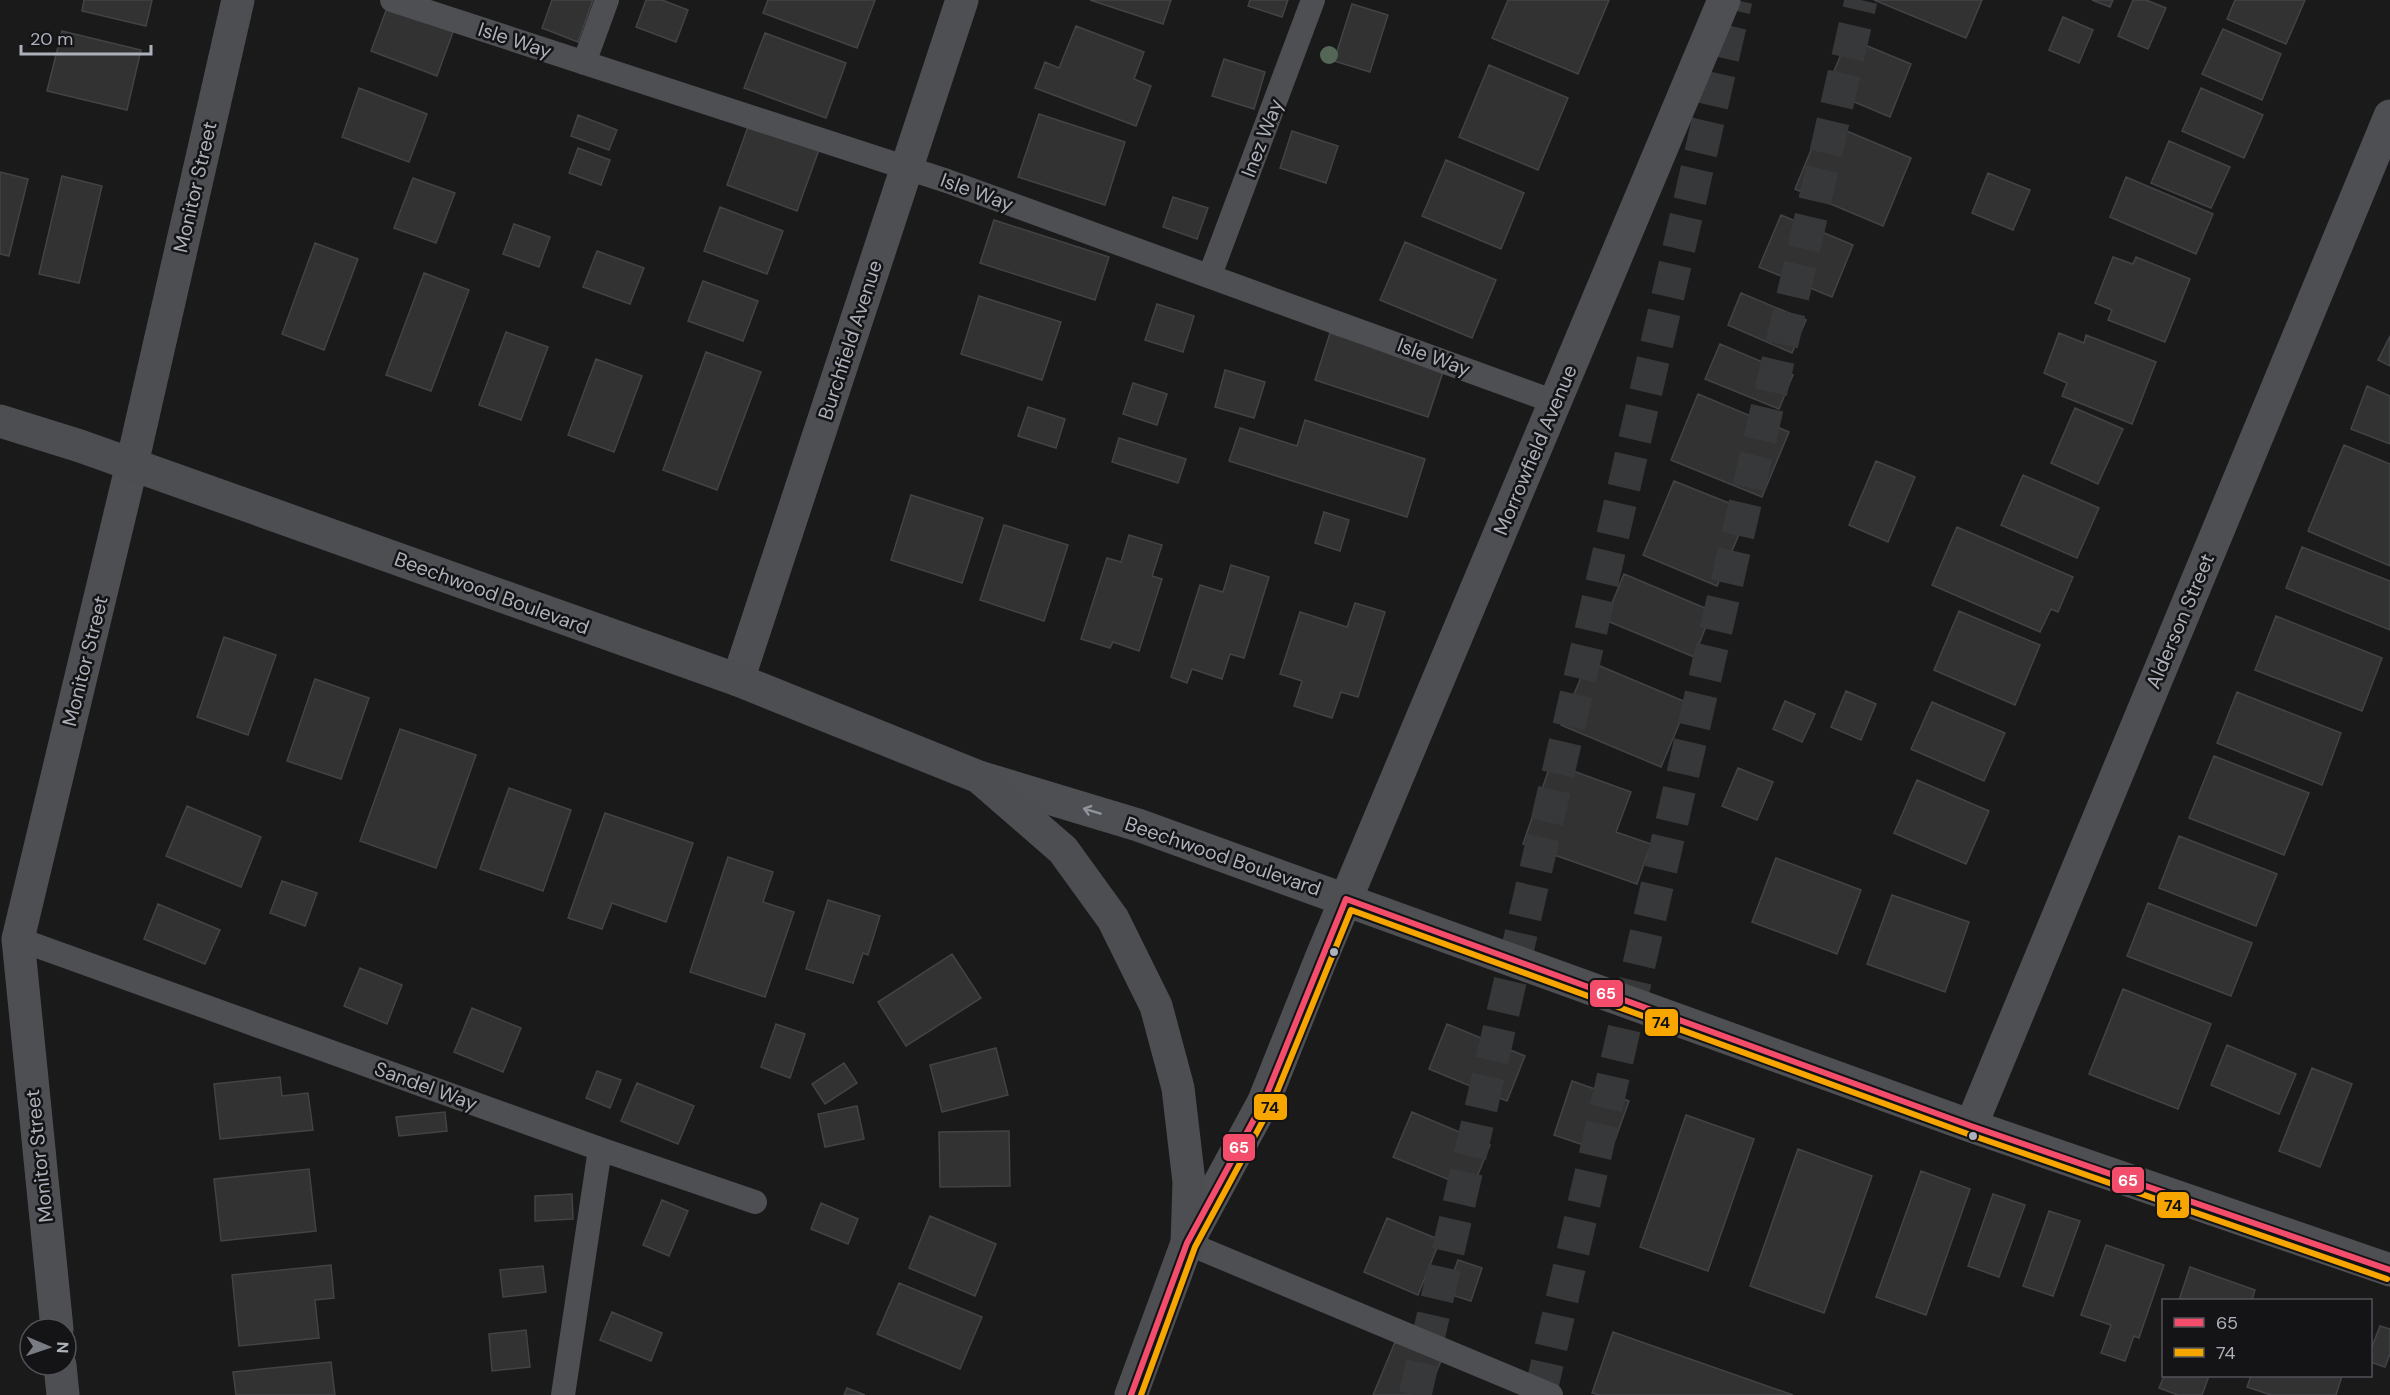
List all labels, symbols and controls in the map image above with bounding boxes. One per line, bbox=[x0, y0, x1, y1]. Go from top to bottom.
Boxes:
street label: Isle Way bbox=[475, 16, 555, 64]
scale bar bbox=[21, 18, 152, 56]
text: 20 m bbox=[30, 27, 73, 51]
street label: Inez Way bbox=[1235, 95, 1289, 181]
street label: Monitor Street bbox=[167, 119, 223, 255]
street label: Isle Way bbox=[937, 167, 1017, 217]
street label: Burchfield Avenue bbox=[812, 257, 888, 423]
street label: Isle Way bbox=[1394, 332, 1474, 382]
street label: Morrowfield Avenue bbox=[1487, 361, 1583, 539]
street label: Beechwood Boulevard bbox=[391, 546, 593, 640]
street label: Alderson Street bbox=[2140, 549, 2220, 693]
street label: Monitor Street bbox=[56, 593, 114, 729]
one-way arrow bbox=[1083, 805, 1102, 816]
street label: Beechwood Boulevard bbox=[1122, 810, 1324, 902]
unlabelled marker bbox=[1328, 946, 1340, 958]
line badge: 65 bbox=[1589, 979, 1624, 1008]
text: 65 bbox=[1596, 983, 1616, 1004]
line badge: 74 bbox=[1644, 1008, 1679, 1037]
text: 74 bbox=[1652, 1012, 1670, 1033]
street label: Sandel Way bbox=[371, 1055, 481, 1117]
street label: Monitor Street bbox=[19, 1088, 59, 1224]
line badge: 74 bbox=[1253, 1093, 1288, 1121]
text: 74 bbox=[1261, 1097, 1279, 1118]
unlabelled marker bbox=[1967, 1130, 1979, 1142]
line badge: 65 bbox=[1222, 1133, 1256, 1162]
text: 65 bbox=[1229, 1137, 1249, 1158]
line badge: 65 bbox=[2111, 1166, 2145, 1194]
text: 65 bbox=[2118, 1170, 2138, 1191]
line badge: 74 bbox=[2156, 1191, 2190, 1219]
text: 74 bbox=[2164, 1195, 2182, 1216]
legend bbox=[2162, 1299, 2372, 1377]
text: 65 bbox=[2216, 1311, 2238, 1335]
north arrow bbox=[18, 1317, 78, 1377]
text: N bbox=[52, 1341, 73, 1354]
text: 74 bbox=[2216, 1341, 2236, 1365]

